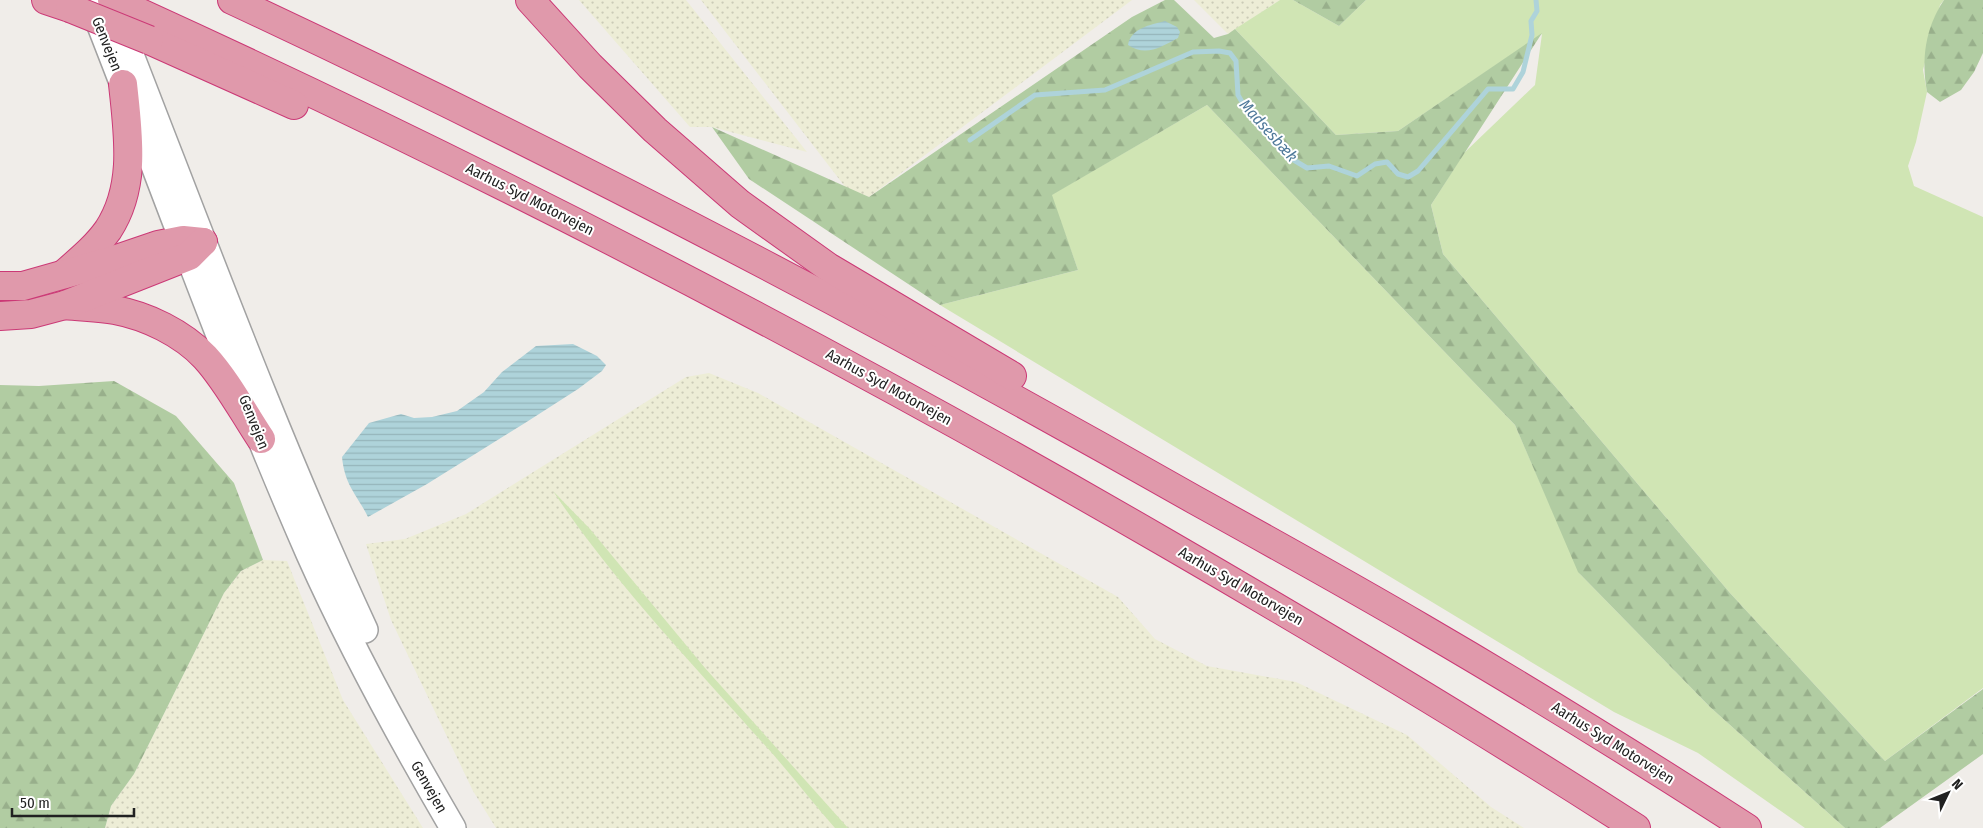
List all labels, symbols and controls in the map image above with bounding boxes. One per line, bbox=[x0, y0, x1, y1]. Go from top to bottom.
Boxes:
street label: Genvejen bbox=[88, 14, 126, 74]
water label: Madsesbæk bbox=[1236, 95, 1302, 166]
street label: Aarhus Syd Motorvejen bbox=[463, 159, 597, 239]
street label: Aarhus Syd Motorvejen bbox=[823, 345, 955, 429]
street label: Genvejen bbox=[235, 392, 273, 452]
street label: Aarhus Syd Motorvejen bbox=[1175, 543, 1307, 629]
street label: Aarhus Syd Motorvejen bbox=[1548, 698, 1678, 788]
street label: Genvejen bbox=[407, 758, 451, 816]
north arrow bbox=[1923, 768, 1973, 818]
text: N bbox=[1948, 776, 1966, 793]
scale bar bbox=[12, 786, 135, 818]
text: 50 m bbox=[20, 794, 50, 812]

